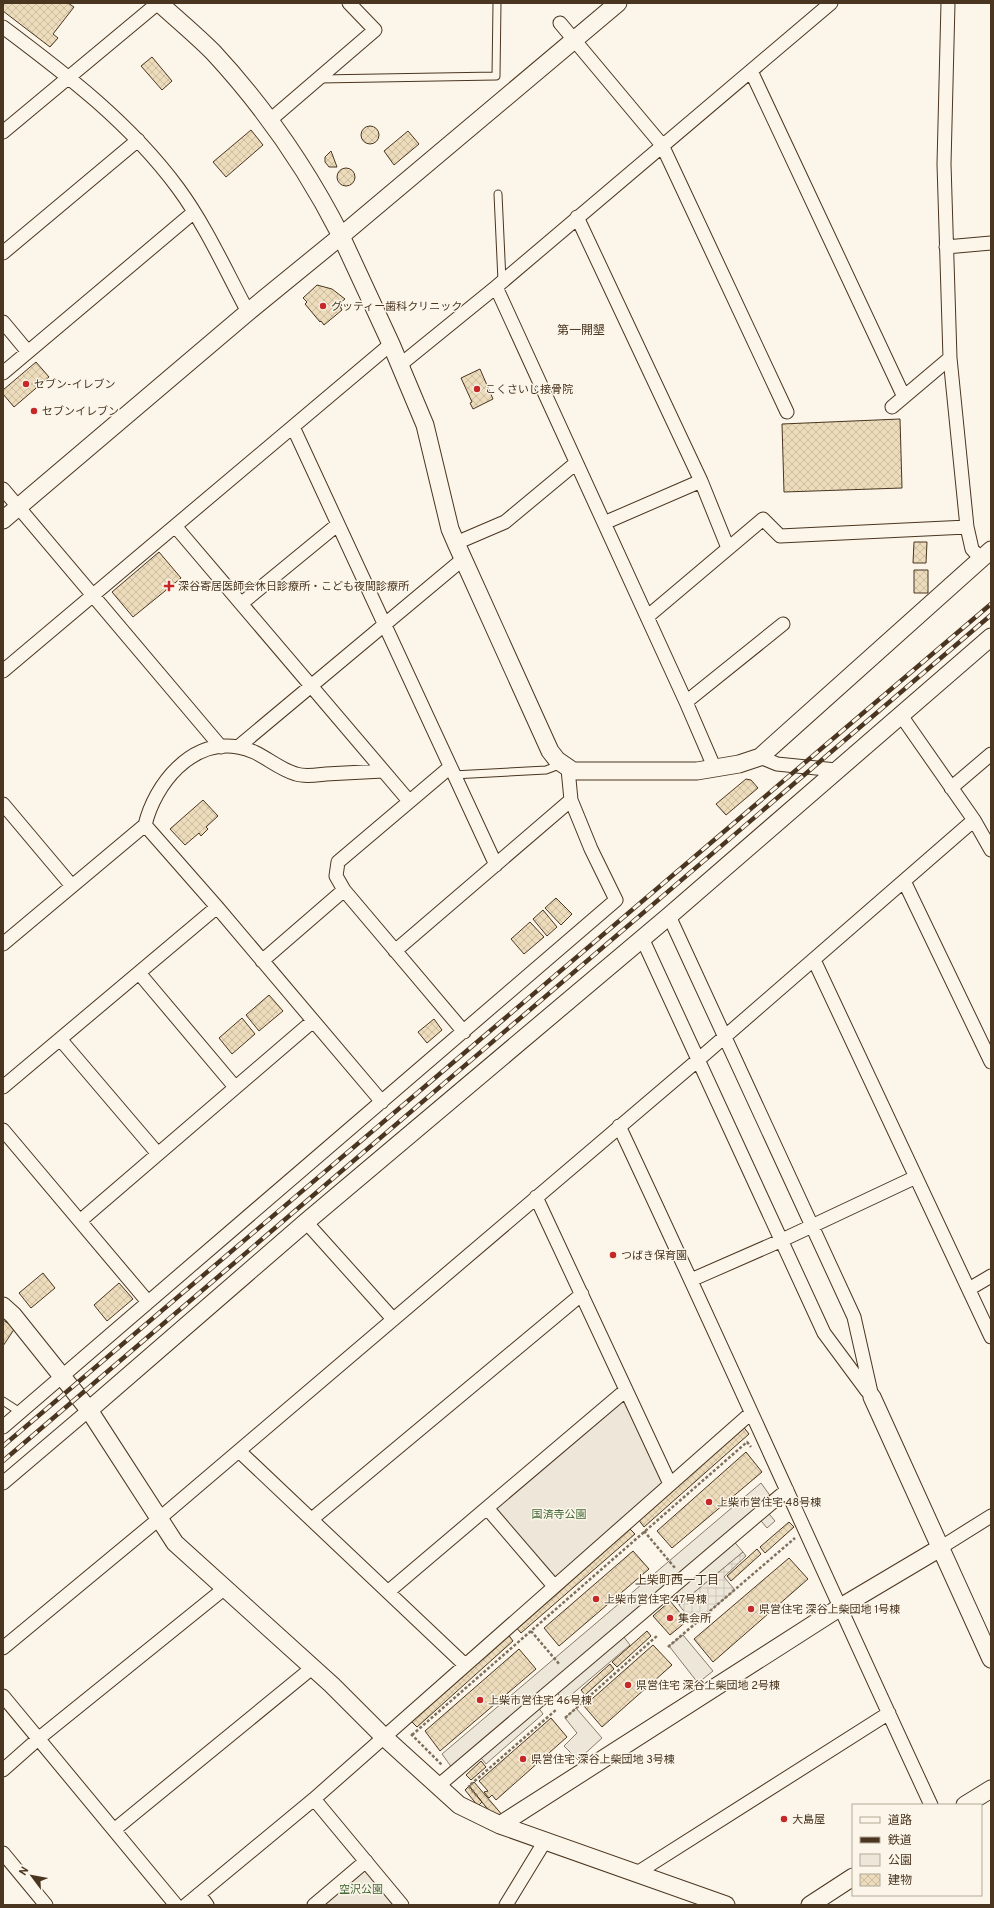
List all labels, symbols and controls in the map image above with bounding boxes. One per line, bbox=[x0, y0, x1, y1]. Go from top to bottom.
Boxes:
place label: グッティー歯科クリニック bbox=[331, 300, 462, 314]
marker: グッティー歯科クリニック bbox=[318, 301, 328, 311]
district label: 第一開墾 bbox=[557, 323, 605, 339]
place label: セブン-イレブン bbox=[34, 378, 115, 392]
marker: セブン-イレブン bbox=[21, 379, 31, 389]
place label: こくさいじ接骨院 bbox=[485, 383, 573, 397]
marker: こくさいじ接骨院 bbox=[472, 384, 482, 394]
place label: セブンイレブン bbox=[42, 405, 119, 419]
marker: セブンイレブン bbox=[29, 406, 39, 416]
marker: 深谷寄居医師会休日診療所・こども夜間診療所 bbox=[163, 580, 175, 592]
place label: 深谷寄居医師会休日診療所・こども夜間診療所 bbox=[178, 580, 410, 594]
place label: つばき保育園 bbox=[621, 1249, 687, 1263]
marker: つばき保育園 bbox=[608, 1250, 618, 1260]
place label: 上柴市営住宅 48号棟 bbox=[717, 1496, 821, 1510]
marker: 上柴市営住宅 48号棟 bbox=[704, 1497, 714, 1507]
park label: 国済寺公園 bbox=[532, 1508, 587, 1522]
district label: 上柴町西一丁目 bbox=[635, 1573, 719, 1589]
place label: 上柴市営住宅 47号棟 bbox=[604, 1593, 707, 1607]
marker: 上柴市営住宅 47号棟 bbox=[591, 1594, 601, 1604]
place label: 県営住宅 深谷上柴団地 1号棟 bbox=[759, 1603, 900, 1617]
marker: 県営住宅 深谷上柴団地 1号棟 bbox=[746, 1604, 756, 1614]
place label: 集会所 bbox=[678, 1612, 712, 1626]
marker: 集会所 bbox=[665, 1613, 675, 1623]
place label: 県営住宅 深谷上柴団地 2号棟 bbox=[636, 1679, 780, 1693]
marker: 県営住宅 深谷上柴団地 2号棟 bbox=[623, 1680, 633, 1690]
place label: 上柴市営住宅 46号棟 bbox=[488, 1694, 592, 1708]
marker: 上柴市営住宅 46号棟 bbox=[475, 1695, 485, 1705]
place label: 県営住宅 深谷上柴団地 3号棟 bbox=[531, 1753, 675, 1767]
marker: 県営住宅 深谷上柴団地 3号棟 bbox=[518, 1754, 528, 1764]
legend bbox=[852, 1804, 982, 1896]
place label: 大島屋 bbox=[792, 1813, 825, 1827]
text: 道路 bbox=[888, 1813, 912, 1829]
marker: 大島屋 bbox=[779, 1814, 789, 1824]
text: 鉄道 bbox=[888, 1833, 912, 1849]
text: 公園 bbox=[888, 1853, 912, 1869]
north arrow bbox=[12, 1856, 52, 1896]
text: N bbox=[16, 1864, 32, 1878]
text: 建物 bbox=[888, 1873, 912, 1889]
park label: 空沢公園 bbox=[339, 1883, 383, 1897]

